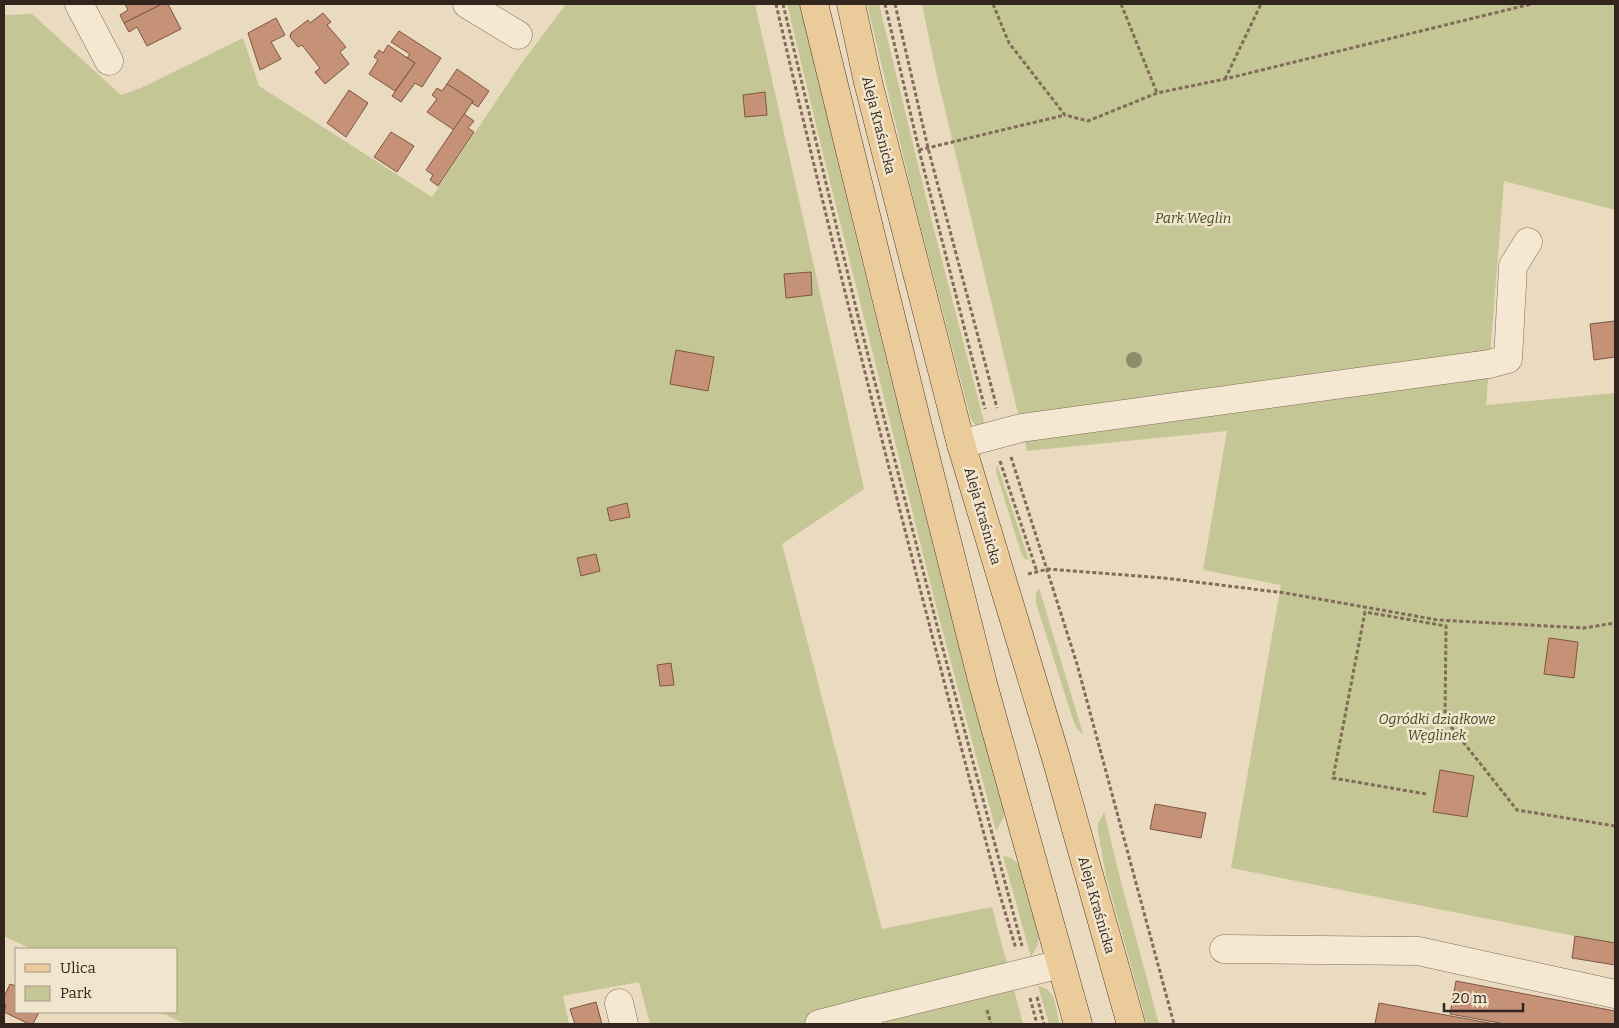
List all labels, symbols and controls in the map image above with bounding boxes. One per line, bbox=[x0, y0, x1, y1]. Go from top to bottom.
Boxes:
street label: Aleja Kraśnicka bbox=[858, 74, 899, 176]
park label: Park Weglin bbox=[1155, 210, 1231, 227]
street label: Aleja Kraśnicka bbox=[960, 465, 1005, 567]
park label: Ogródki działkowe Węglinek bbox=[1378, 711, 1496, 744]
street label: Aleja Kraśnicka bbox=[1074, 854, 1119, 956]
legend bbox=[15, 948, 178, 1013]
text: Ulica bbox=[60, 959, 96, 977]
scale bar bbox=[1444, 980, 1523, 1012]
text: Park bbox=[60, 984, 92, 1002]
text: 20 m bbox=[1452, 989, 1488, 1007]

